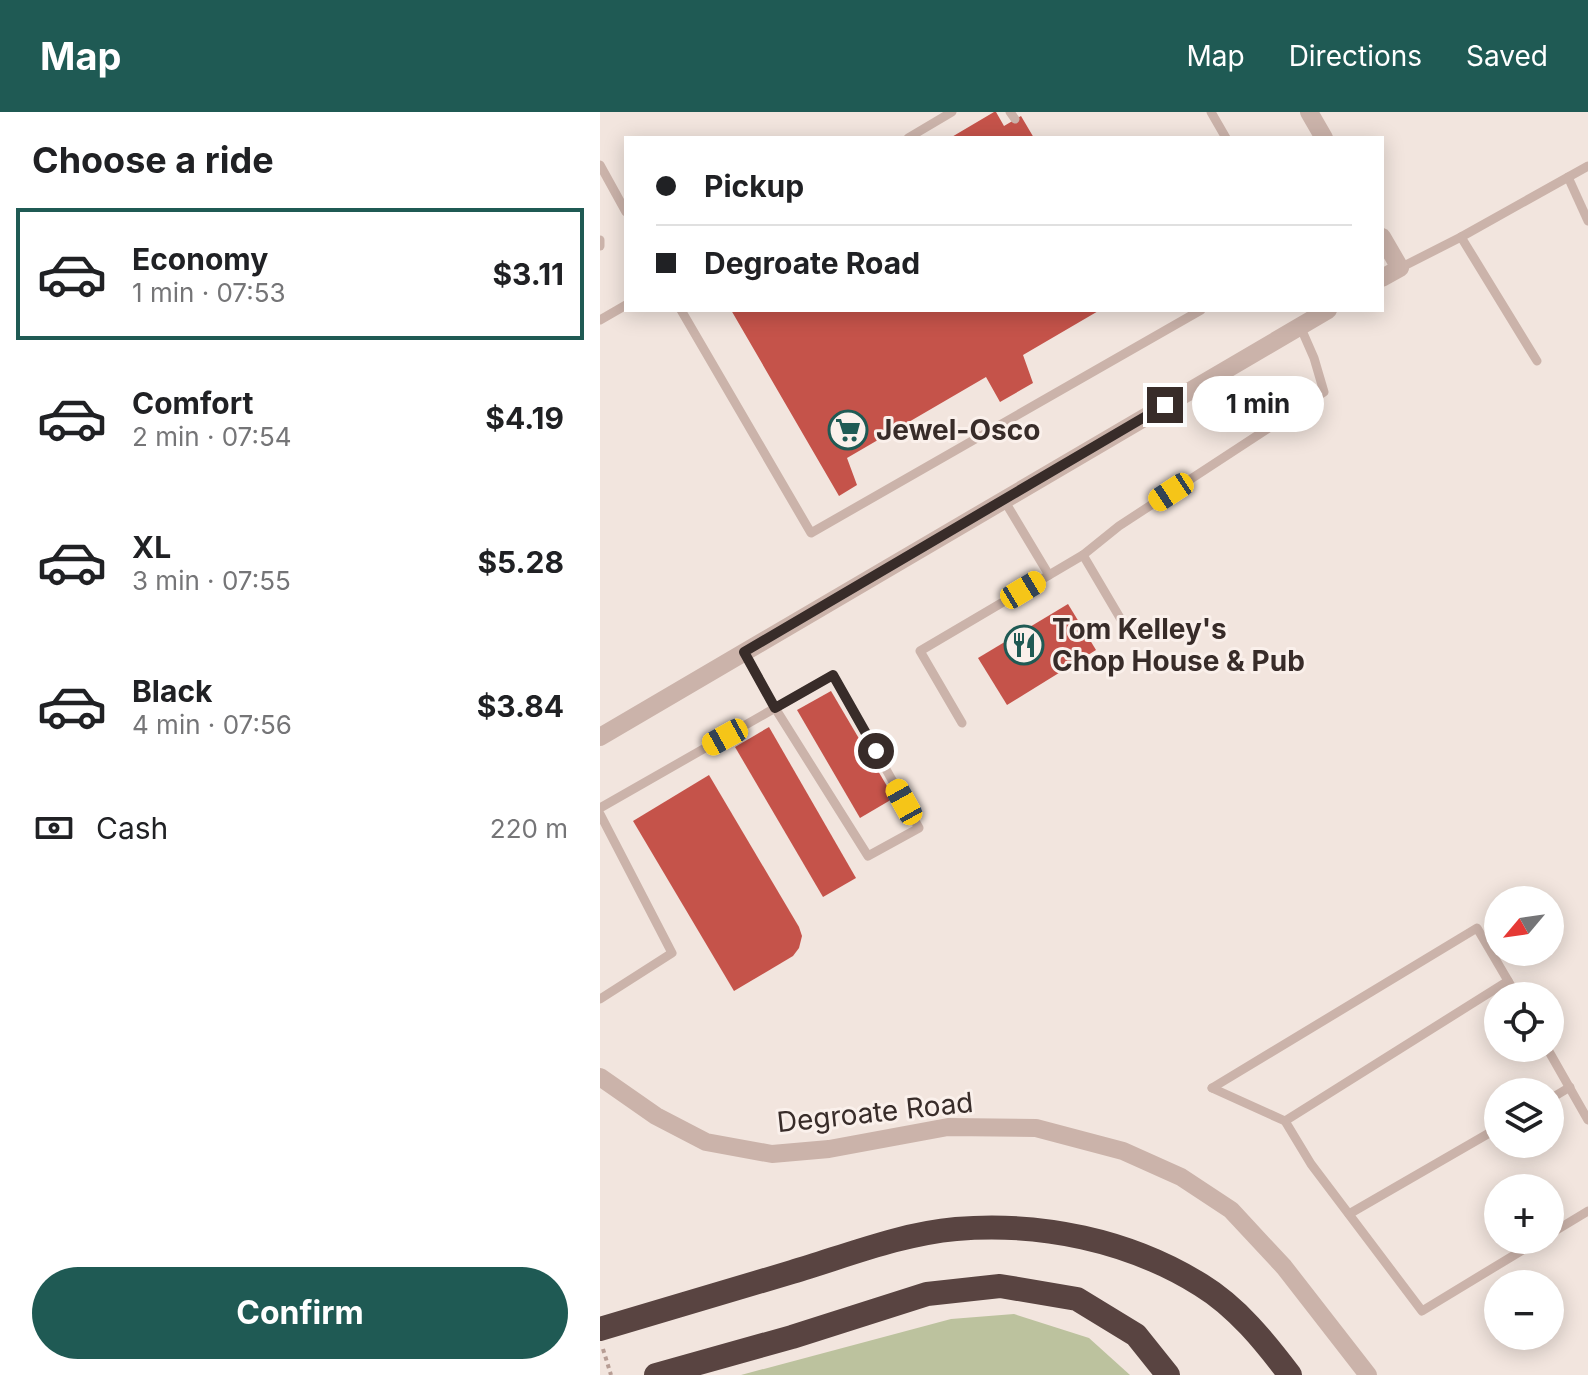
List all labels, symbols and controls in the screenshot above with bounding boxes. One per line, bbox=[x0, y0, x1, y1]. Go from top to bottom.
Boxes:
text: Map bbox=[40, 33, 121, 79]
text: Map bbox=[1186, 39, 1245, 73]
text: Directions bbox=[1289, 39, 1422, 73]
text: Saved bbox=[1466, 39, 1548, 73]
text: Choose a ride bbox=[32, 138, 274, 182]
text: Pickup bbox=[704, 168, 804, 204]
icon: car bbox=[36, 238, 108, 310]
text: Economy bbox=[132, 241, 268, 277]
text: Degroate Road bbox=[704, 245, 920, 281]
text: $3.11 bbox=[492, 256, 564, 292]
text: 1 min · 07:53 bbox=[132, 277, 286, 308]
callout: 1 min bbox=[1193, 377, 1325, 433]
icon: car bbox=[36, 382, 108, 454]
text: Comfort bbox=[132, 385, 253, 421]
route end bbox=[1147, 387, 1183, 423]
text: 1 min bbox=[1226, 388, 1290, 419]
text: $4.19 bbox=[485, 400, 564, 436]
supermarket icon: Jewel-Osco bbox=[827, 409, 869, 451]
place label: Jewel-Osco bbox=[876, 413, 1040, 447]
text: 2 min · 07:54 bbox=[132, 421, 292, 452]
car bbox=[1144, 469, 1198, 515]
icon: car bbox=[36, 526, 108, 598]
text: XL bbox=[132, 529, 171, 565]
text: $5.28 bbox=[477, 544, 564, 580]
text: 3 min · 07:55 bbox=[132, 565, 291, 596]
car bbox=[996, 567, 1050, 613]
place label: Tom Kelley's Chop House & Pub bbox=[1052, 612, 1305, 678]
restaurant icon: Tom Kelley's Chop House & Pub bbox=[1003, 624, 1045, 666]
icon: car bbox=[36, 670, 108, 742]
text: Black bbox=[132, 673, 212, 709]
text: $3.84 bbox=[477, 688, 564, 724]
text: 4 min · 07:56 bbox=[132, 709, 292, 740]
car bbox=[698, 715, 752, 759]
route start bbox=[858, 733, 894, 769]
car bbox=[882, 775, 926, 829]
icon: cash bbox=[32, 806, 76, 850]
text: Cash bbox=[96, 810, 168, 846]
text: 220 m bbox=[490, 813, 568, 844]
north arrow bbox=[1484, 886, 1564, 966]
map controls bbox=[1484, 886, 1564, 1350]
button: locate bbox=[1484, 982, 1564, 1062]
button: layers bbox=[1484, 1078, 1564, 1158]
street label: Degroate Road bbox=[775, 1085, 975, 1139]
button: + bbox=[1484, 1174, 1564, 1254]
button: Confirm bbox=[32, 1267, 568, 1359]
button: − bbox=[1484, 1270, 1564, 1350]

